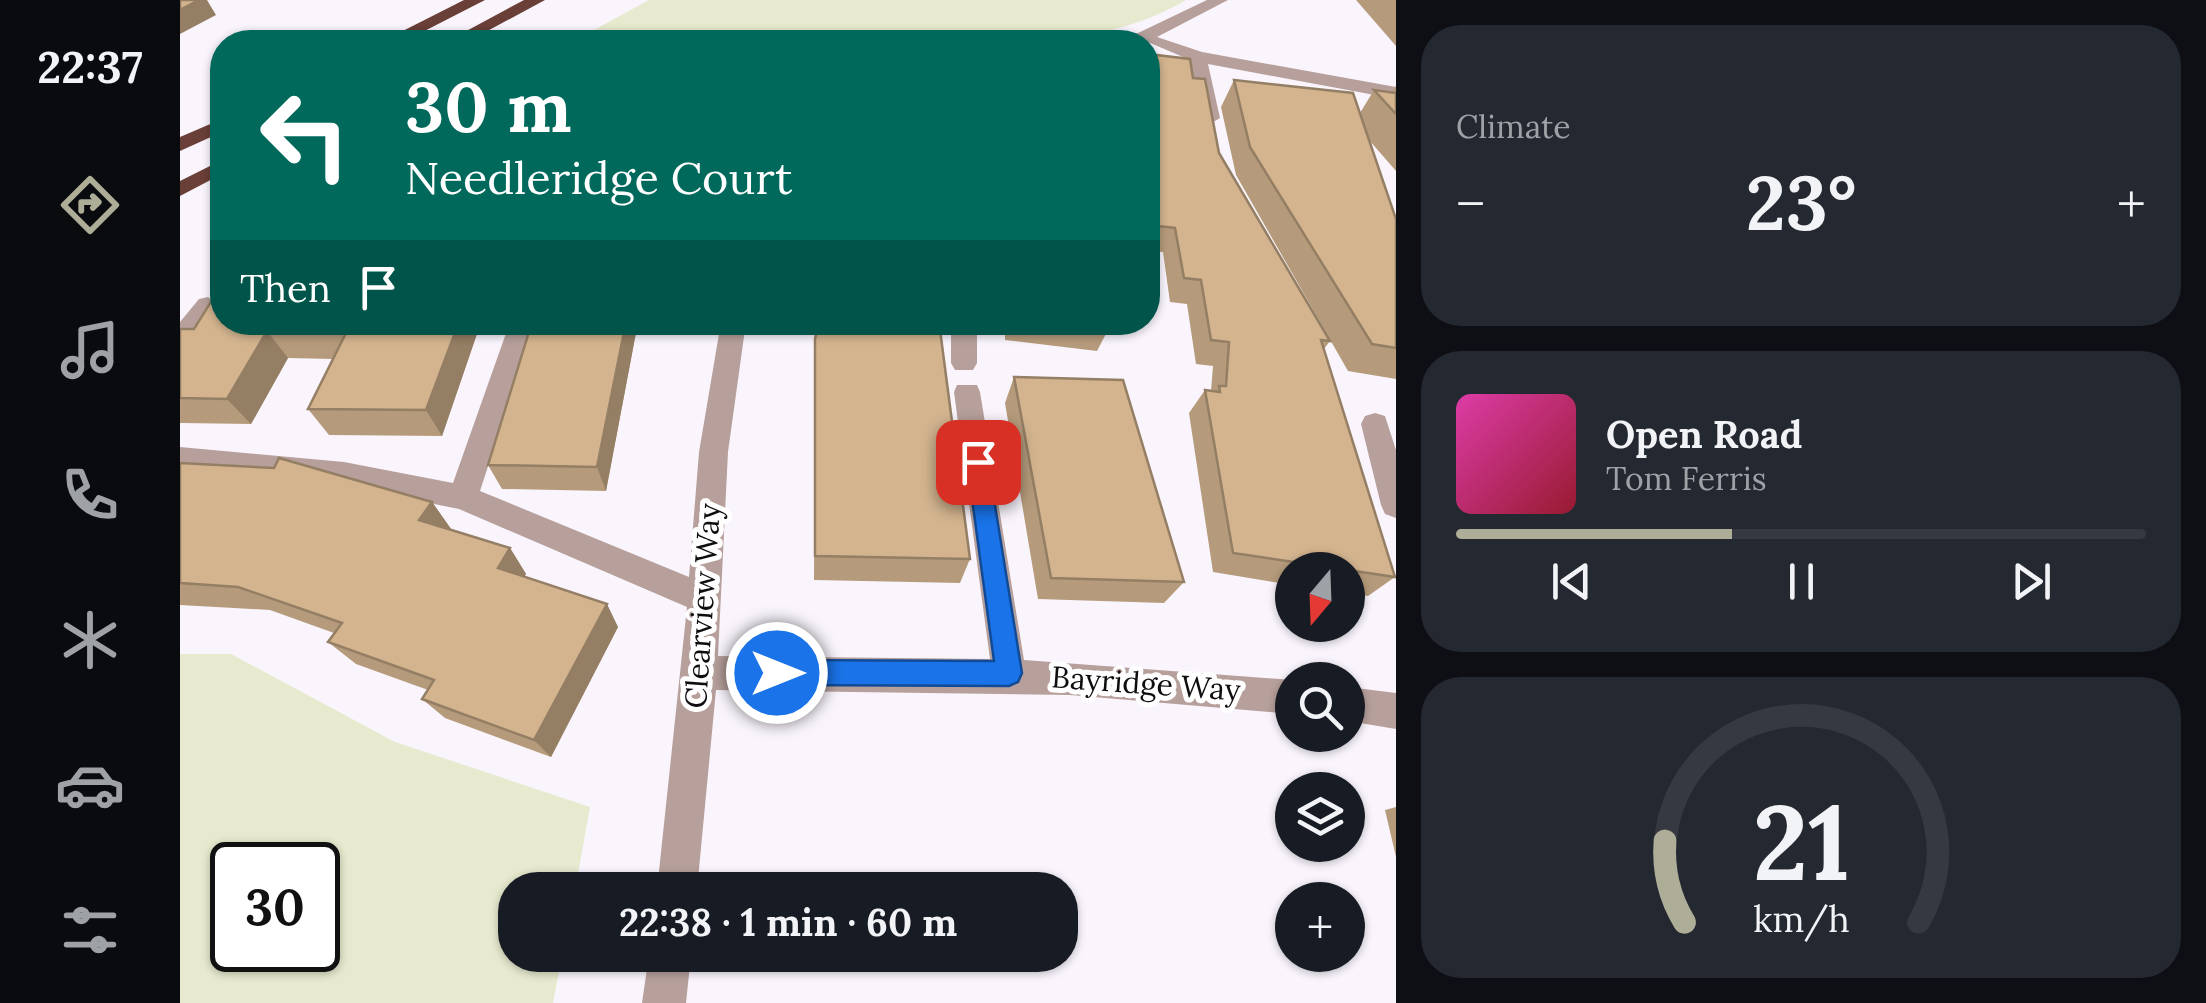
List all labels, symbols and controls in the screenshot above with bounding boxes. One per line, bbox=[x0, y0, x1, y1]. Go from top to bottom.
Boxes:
text: 22:37 bbox=[37, 38, 143, 95]
text: 30 m bbox=[405, 62, 572, 151]
icon: left bbox=[240, 70, 370, 200]
text: Climate bbox=[1456, 106, 1571, 147]
text: Needleridge Court bbox=[405, 149, 793, 206]
text: 23° bbox=[1746, 155, 1856, 251]
text: − bbox=[1456, 169, 1485, 239]
text: + bbox=[2117, 169, 2146, 239]
icon: directions bbox=[55, 170, 125, 240]
icon: arrive bbox=[351, 260, 406, 315]
text: Then bbox=[240, 264, 331, 312]
icon: music bbox=[55, 315, 125, 385]
text: Open Road bbox=[1606, 410, 1802, 458]
pin bbox=[936, 420, 1021, 505]
icon: arrive bbox=[951, 435, 1006, 490]
text: Tom Ferris bbox=[1606, 458, 1767, 499]
icon: phone bbox=[55, 460, 125, 530]
street label: Clearview Way bbox=[676, 502, 729, 710]
north arrow bbox=[1275, 552, 1365, 642]
map controls bbox=[1275, 552, 1365, 972]
icon: previous bbox=[1544, 554, 1599, 609]
icon: pause bbox=[1774, 554, 1829, 609]
icon: next bbox=[2004, 554, 2059, 609]
icon: climate bbox=[55, 605, 125, 675]
position arrow bbox=[725, 621, 829, 725]
street label: Bayridge Way bbox=[1050, 657, 1242, 710]
button: search bbox=[1275, 662, 1365, 752]
icon: car bbox=[55, 750, 125, 820]
button: layers bbox=[1275, 772, 1365, 862]
text: 21 bbox=[1752, 775, 1850, 908]
speed limit sign: 30 bbox=[210, 842, 340, 972]
button: + bbox=[1275, 882, 1365, 972]
icon: filters bbox=[55, 895, 125, 965]
text: km/h bbox=[1753, 896, 1849, 942]
text: 22:38 · 1 min · 60 m bbox=[619, 898, 957, 946]

